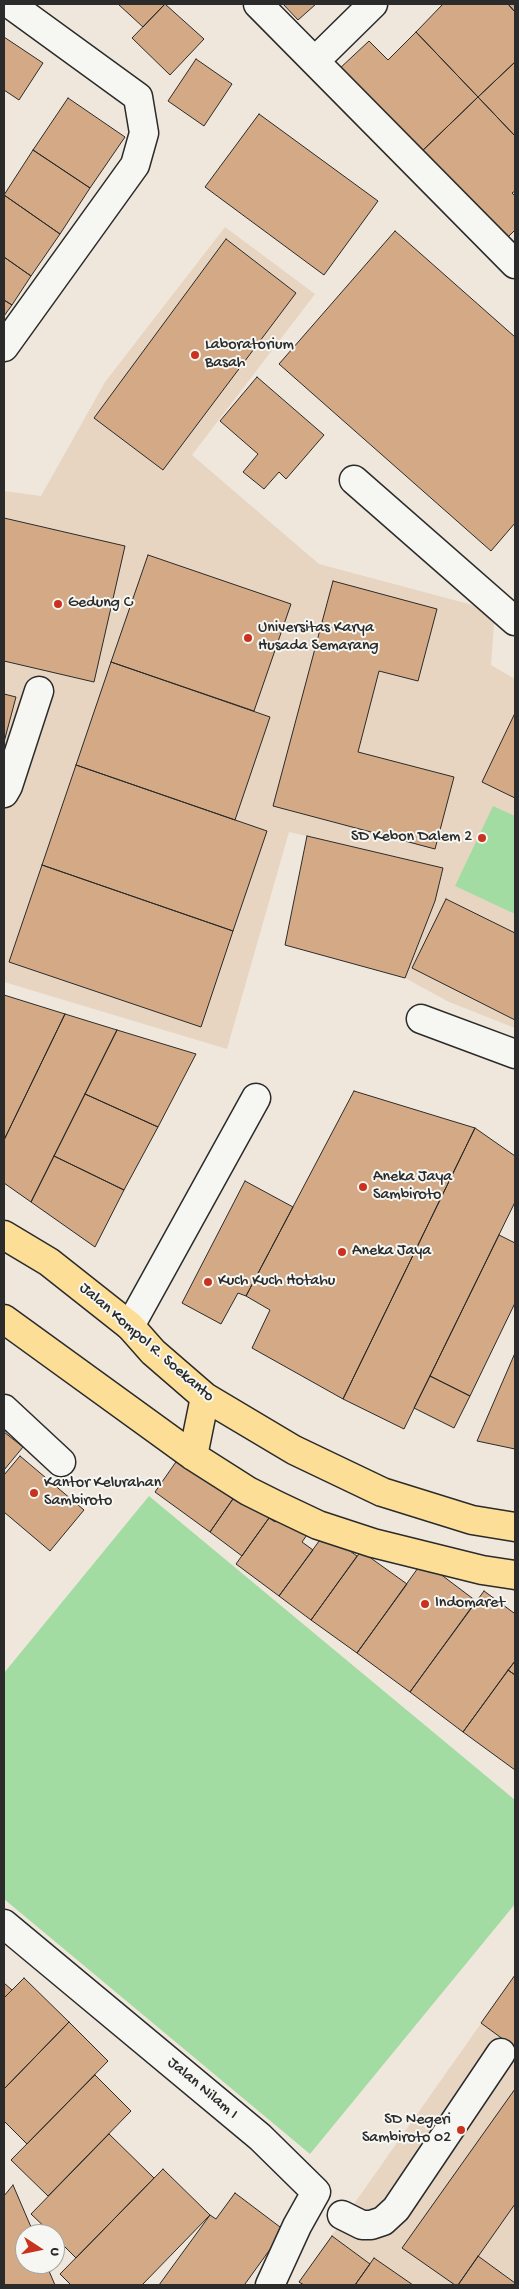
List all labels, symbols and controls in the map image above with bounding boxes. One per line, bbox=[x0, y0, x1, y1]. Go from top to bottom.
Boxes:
place label: Laboratorium Basah bbox=[205, 336, 294, 374]
marker: Laboratorium Basah bbox=[189, 349, 201, 361]
place label: Gedung C bbox=[68, 594, 132, 614]
marker: Gedung C bbox=[52, 598, 64, 610]
place label: Universitas Karya Husada Semarang bbox=[258, 619, 379, 657]
marker: Universitas Karya Husada Semarang bbox=[242, 632, 254, 644]
place label: SD Kebon Dalem 2 bbox=[351, 828, 472, 848]
marker: SD Kebon Dalem 2 bbox=[476, 832, 488, 844]
place label: Aneka Jaya Sambiroto bbox=[373, 1168, 452, 1206]
marker: Aneka Jaya Sambiroto bbox=[357, 1181, 369, 1193]
place label: Aneka Jaya bbox=[352, 1242, 431, 1262]
marker: Aneka Jaya bbox=[336, 1246, 348, 1258]
place label: Kuch Kuch Hotahu bbox=[218, 1272, 335, 1292]
marker: Kuch Kuch Hotahu bbox=[202, 1276, 214, 1288]
street label: Jalan Kompol R. Soekanto bbox=[75, 1279, 217, 1407]
place label: Kantor Kelurahan Sambiroto bbox=[44, 1474, 161, 1512]
marker: Kantor Kelurahan Sambiroto bbox=[28, 1487, 40, 1499]
place label: Indomaret bbox=[435, 1594, 505, 1614]
marker: Indomaret bbox=[419, 1598, 431, 1610]
street label: Jalan Nilam I bbox=[163, 2054, 241, 2124]
place label: SD Negeri Sambiroto 02 bbox=[362, 2111, 451, 2149]
marker: SD Negeri Sambiroto 02 bbox=[455, 2124, 467, 2136]
north arrow bbox=[15, 2224, 65, 2274]
text: U bbox=[45, 2246, 63, 2257]

